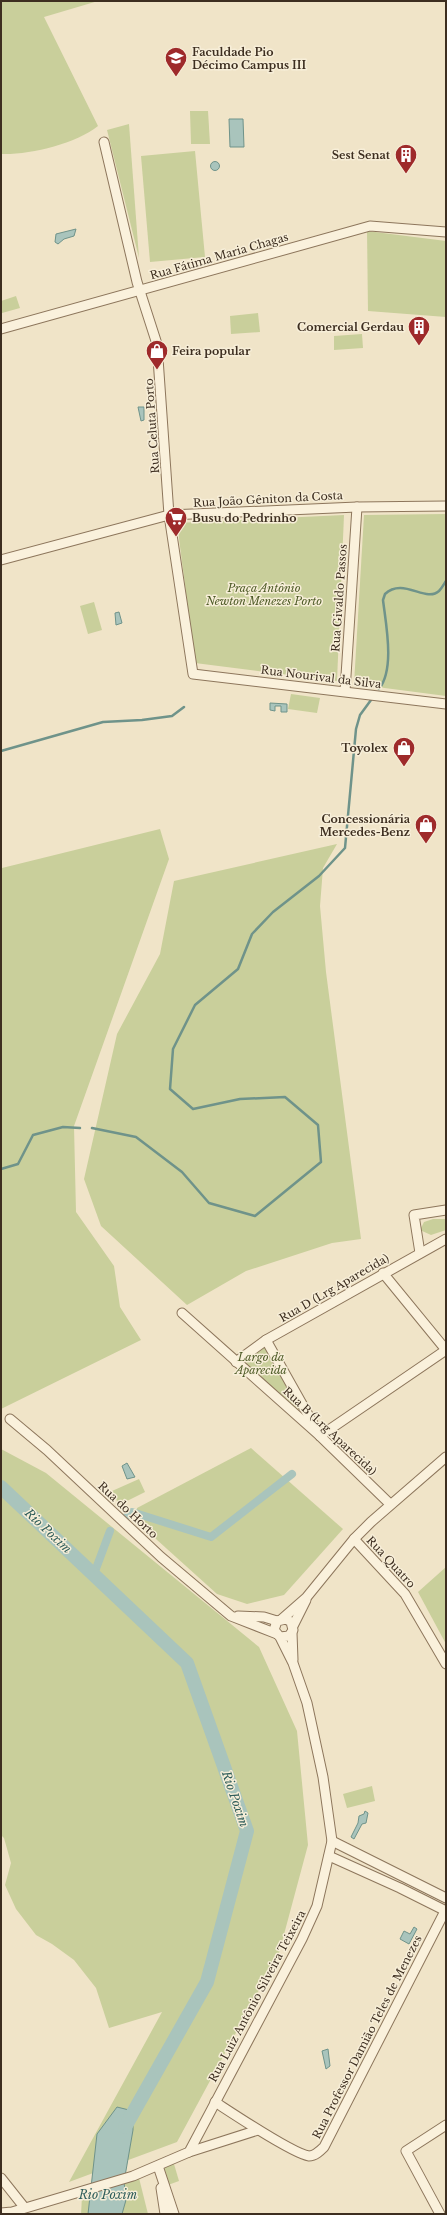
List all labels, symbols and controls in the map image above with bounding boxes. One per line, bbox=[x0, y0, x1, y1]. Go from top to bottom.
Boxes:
school or university icon: Faculdade Pio Décimo Campus III bbox=[163, 45, 189, 78]
place label: Faculdade Pio Décimo Campus III bbox=[192, 45, 307, 72]
building icon: Sest Senat bbox=[393, 142, 419, 175]
place label: Sest Senat bbox=[332, 148, 391, 162]
street label: Rua Fátima Maria Chagas bbox=[148, 229, 290, 282]
building icon: Comercial Gerdau bbox=[406, 314, 432, 347]
place label: Comercial Gerdau bbox=[297, 320, 404, 334]
shop icon: Feira popular bbox=[144, 338, 170, 371]
place label: Feira popular bbox=[172, 344, 251, 358]
street label: Rua Celuta Porto bbox=[142, 378, 162, 474]
street label: Rua João Gêniton da Costa bbox=[193, 488, 344, 510]
supermarket icon: Busu do Pedrinho bbox=[163, 505, 189, 538]
place label: Busu do Pedrinho bbox=[192, 511, 296, 525]
street label: Rua Givaldo Passos bbox=[328, 544, 350, 652]
park label: Praça Antônio Newton Menezes Porto bbox=[205, 581, 322, 608]
street label: Rua Nourival da Silva bbox=[260, 663, 383, 691]
shop icon: Toyolex bbox=[391, 735, 417, 768]
place label: Toyolex bbox=[341, 741, 389, 755]
place label: Concessionária Mercedes-Benz bbox=[320, 812, 411, 839]
shop icon: Concessionária Mercedes-Benz bbox=[413, 812, 439, 845]
street label: Rua D (Lrg Aparecida) bbox=[277, 1251, 392, 1325]
park label: Largo da Aparecida bbox=[233, 1350, 287, 1377]
street label: Rua B (Lrg Aparecida) bbox=[280, 1384, 380, 1478]
street label: Rua do Horto bbox=[95, 1479, 161, 1541]
water label: Rio Poxim bbox=[21, 1505, 75, 1556]
street label: Rua Quatro bbox=[364, 1533, 418, 1591]
water label: Rio Poxim bbox=[219, 1768, 252, 1829]
street label: Rua Luiz Antônio Silveira Teixeira bbox=[206, 1907, 309, 2084]
street label: Rua Professor Damião Teles de Menezes bbox=[309, 1933, 425, 2141]
water label: Rio Poxim bbox=[78, 2187, 138, 2202]

